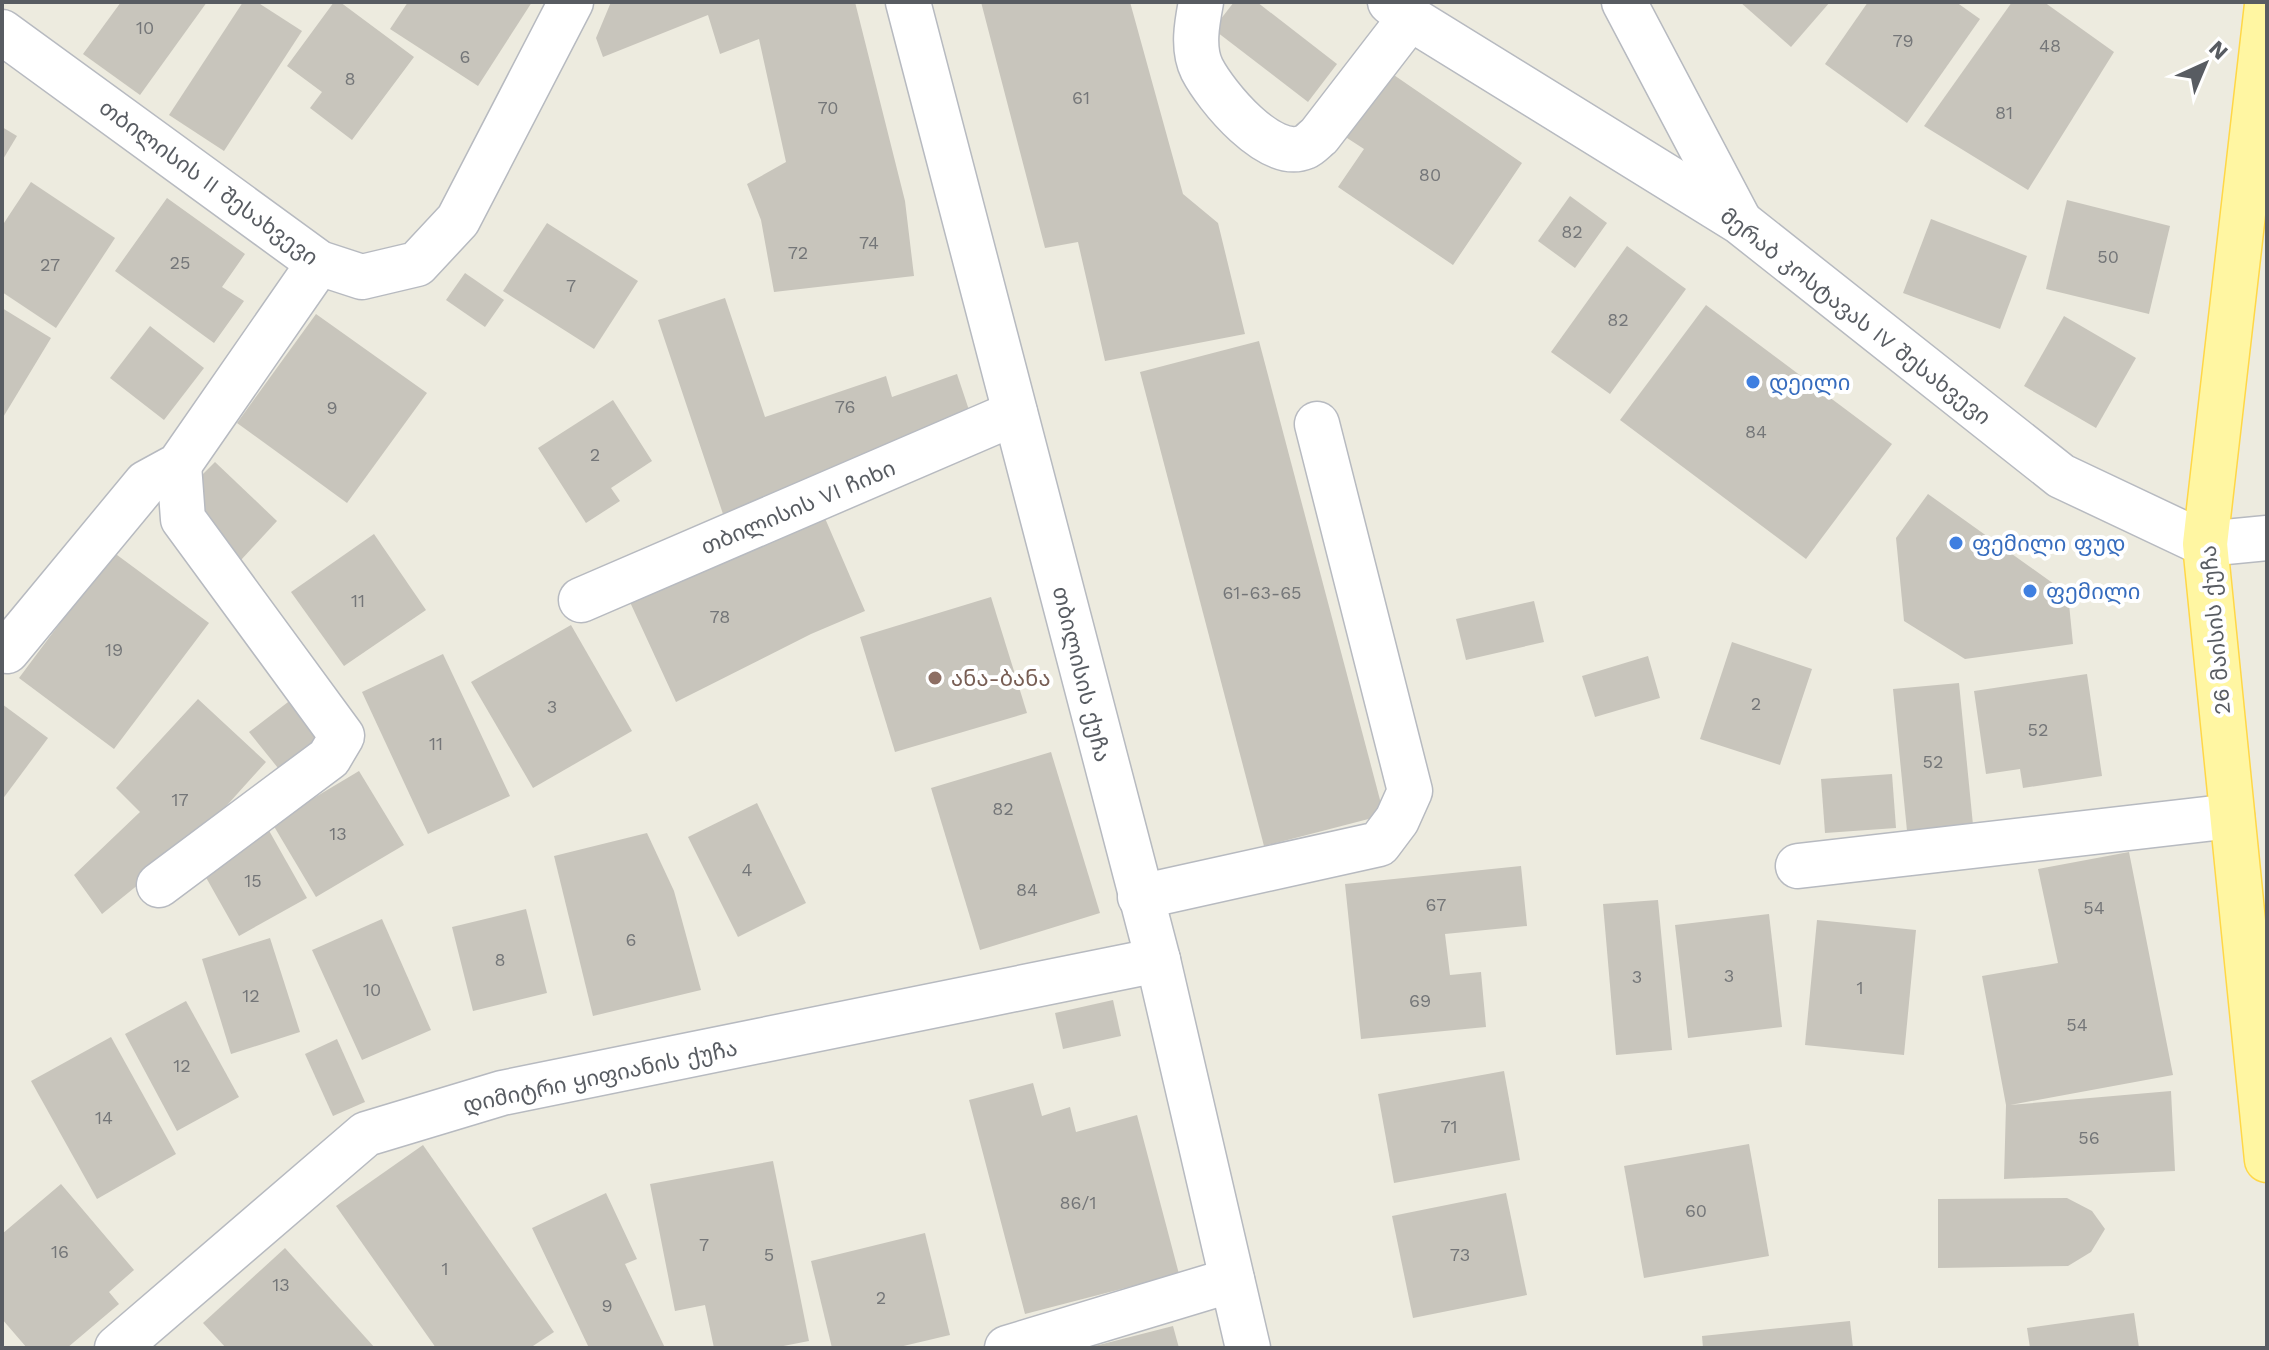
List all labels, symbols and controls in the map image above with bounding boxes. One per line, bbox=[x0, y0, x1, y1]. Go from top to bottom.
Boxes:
house number: 10 bbox=[136, 17, 154, 38]
north arrow bbox=[2165, 24, 2245, 104]
house number: 79 bbox=[1892, 30, 1914, 51]
house number: 48 bbox=[2039, 35, 2061, 56]
text: N bbox=[2204, 35, 2233, 65]
house number: 6 bbox=[460, 46, 470, 67]
house number: 8 bbox=[344, 68, 356, 89]
house number: 61 bbox=[1072, 87, 1090, 108]
street label: თბილისის II შესახვევი bbox=[94, 95, 323, 271]
house number: 70 bbox=[818, 97, 838, 118]
house number: 81 bbox=[1995, 102, 2013, 123]
house number: 80 bbox=[1419, 164, 1441, 185]
street label: მერაბ კოსტავას IV შესახვევი bbox=[1716, 203, 1996, 430]
house number: 82 bbox=[1561, 221, 1583, 242]
house number: 74 bbox=[859, 232, 879, 253]
house number: 72 bbox=[788, 242, 808, 263]
house number: 50 bbox=[2097, 246, 2119, 267]
house number: 25 bbox=[170, 252, 190, 273]
house number: 27 bbox=[40, 254, 60, 275]
house number: 7 bbox=[566, 275, 576, 296]
house number: 82 bbox=[1607, 309, 1629, 330]
place label: დეილი bbox=[1769, 370, 1850, 396]
marker: დეილი bbox=[1744, 373, 1762, 391]
house number: 76 bbox=[835, 396, 855, 417]
house number: 9 bbox=[326, 397, 338, 418]
house number: 84 bbox=[1745, 421, 1767, 442]
house number: 2 bbox=[590, 444, 600, 465]
street label: თბილისის VI ჩიხი bbox=[697, 455, 899, 561]
place label: ფემილი ფუდ bbox=[1972, 531, 2125, 557]
marker: ფემილი ფუდ bbox=[1947, 534, 1965, 552]
street label: 26 მაისის ქუჩა bbox=[2196, 544, 2235, 716]
place label: ფემილი bbox=[2046, 579, 2140, 605]
house number: 61-63-65 bbox=[1222, 582, 1302, 603]
marker: ფემილი bbox=[2021, 582, 2039, 600]
street label: თბილისის ქუჩა bbox=[1047, 584, 1115, 765]
house number: 11 bbox=[351, 590, 365, 611]
house number: 78 bbox=[710, 606, 730, 627]
house number: 19 bbox=[105, 639, 123, 660]
place label: ანა-ბანა bbox=[951, 666, 1050, 691]
marker: ანა-ბანა bbox=[926, 669, 944, 687]
house number: 2 bbox=[1751, 693, 1761, 714]
house number: 3 bbox=[547, 696, 557, 717]
house number: 52 bbox=[2028, 719, 2048, 740]
house number: 11 bbox=[429, 733, 443, 754]
house number: 52 bbox=[1923, 751, 1943, 772]
house number: 17 bbox=[171, 789, 189, 810]
house number: 82 bbox=[992, 798, 1014, 819]
house number: 13 bbox=[329, 823, 347, 844]
house number: 4 bbox=[742, 859, 753, 880]
house number: 15 bbox=[244, 870, 262, 891]
house number: 84 bbox=[1016, 879, 1038, 900]
house number: 67 bbox=[1426, 894, 1446, 915]
house number: 54 bbox=[2083, 897, 2105, 918]
house number: 6 bbox=[626, 929, 636, 950]
house number: 8 bbox=[494, 949, 506, 970]
house number: 3 bbox=[1724, 965, 1734, 986]
house number: 3 bbox=[1632, 966, 1642, 987]
house number: 1 bbox=[1856, 977, 1864, 998]
house number: 10 bbox=[363, 979, 381, 1000]
house number: 12 bbox=[242, 985, 260, 1006]
house number: 69 bbox=[1409, 990, 1431, 1011]
house number: 54 bbox=[2066, 1014, 2088, 1035]
street label: დიმიტრი ყიფიანის ქუჩა bbox=[461, 1035, 740, 1119]
house number: 12 bbox=[173, 1055, 191, 1076]
house number: 14 bbox=[95, 1107, 113, 1128]
house number: 71 bbox=[1440, 1116, 1458, 1137]
house number: 56 bbox=[2078, 1127, 2100, 1148]
house number: 86/1 bbox=[1060, 1192, 1096, 1213]
house number: 60 bbox=[1685, 1200, 1707, 1221]
house number: 7 bbox=[699, 1234, 709, 1255]
house number: 16 bbox=[51, 1241, 69, 1262]
house number: 5 bbox=[764, 1244, 774, 1265]
house number: 73 bbox=[1450, 1244, 1470, 1265]
house number: 1 bbox=[441, 1258, 449, 1279]
house number: 13 bbox=[272, 1274, 290, 1295]
house number: 2 bbox=[876, 1287, 886, 1308]
house number: 9 bbox=[601, 1295, 613, 1316]

